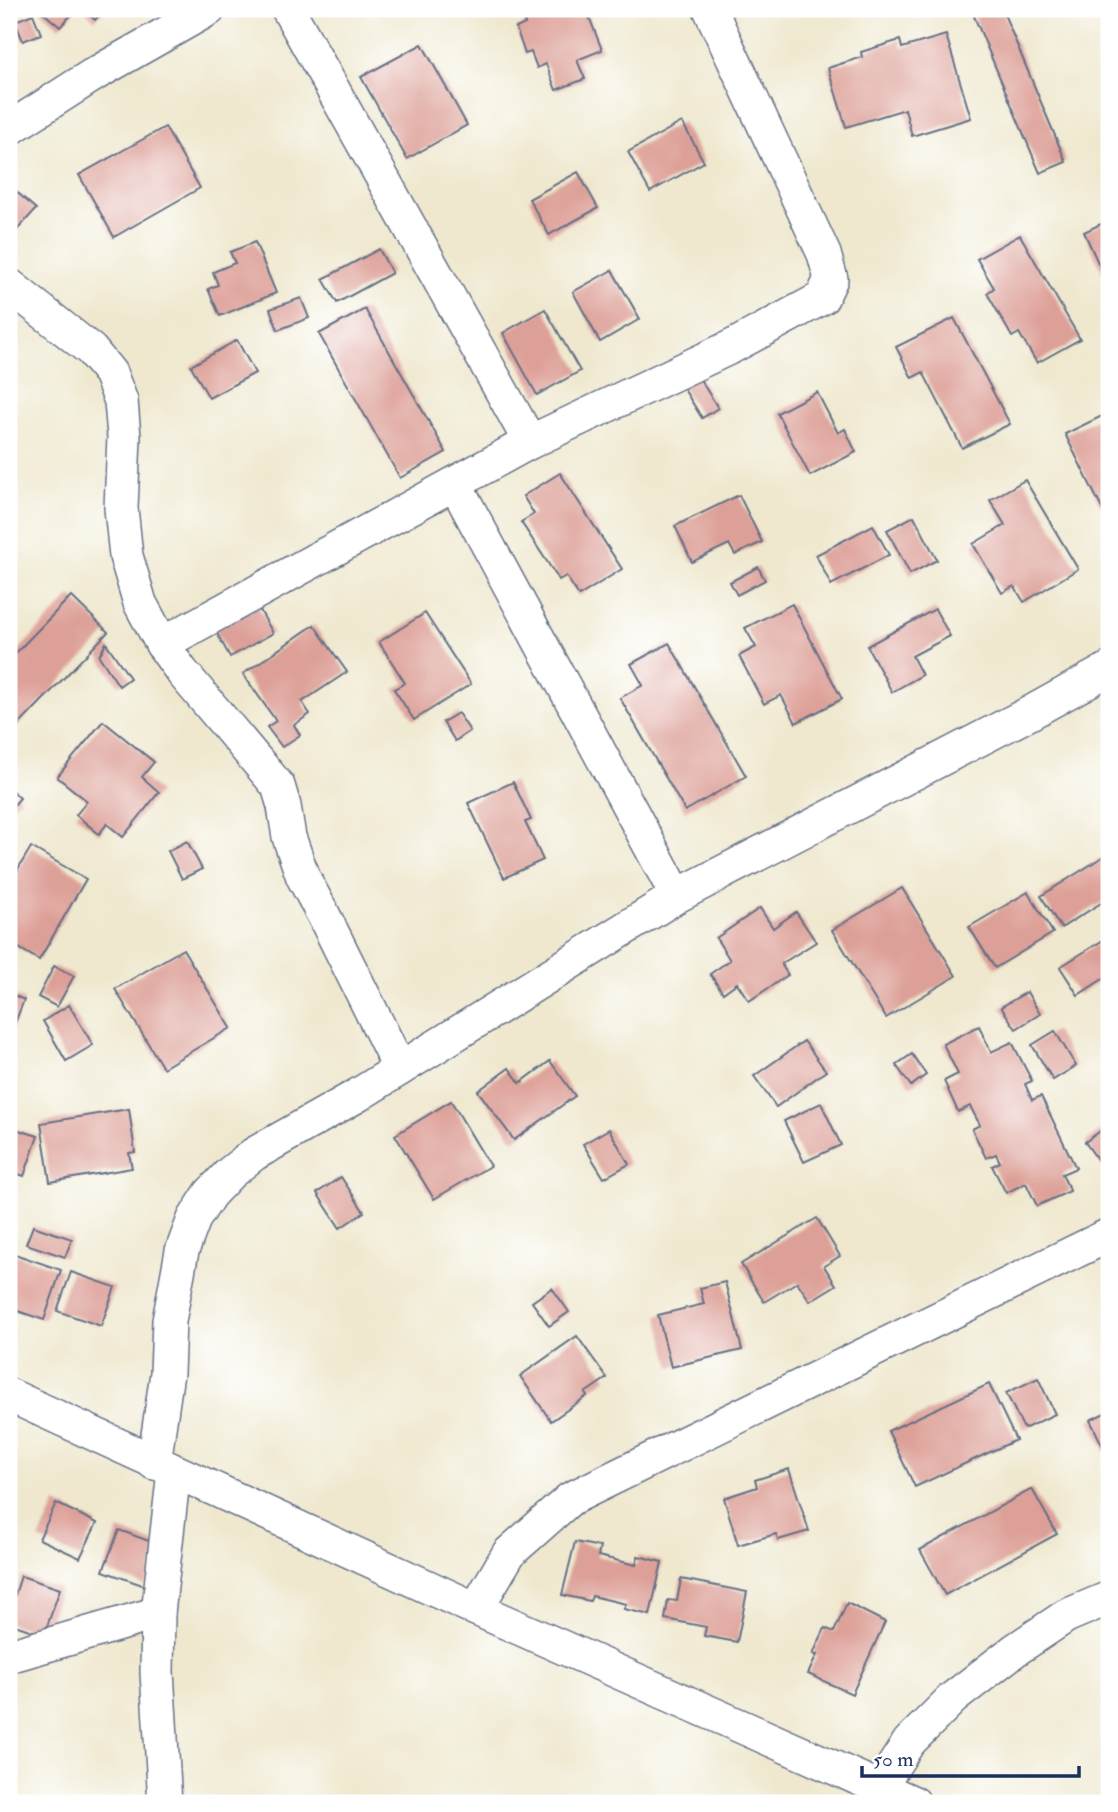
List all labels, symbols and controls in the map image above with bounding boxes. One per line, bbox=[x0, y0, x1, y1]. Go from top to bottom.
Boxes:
scale bar bbox=[862, 1735, 1080, 1779]
text: 50 m bbox=[873, 1746, 914, 1773]

